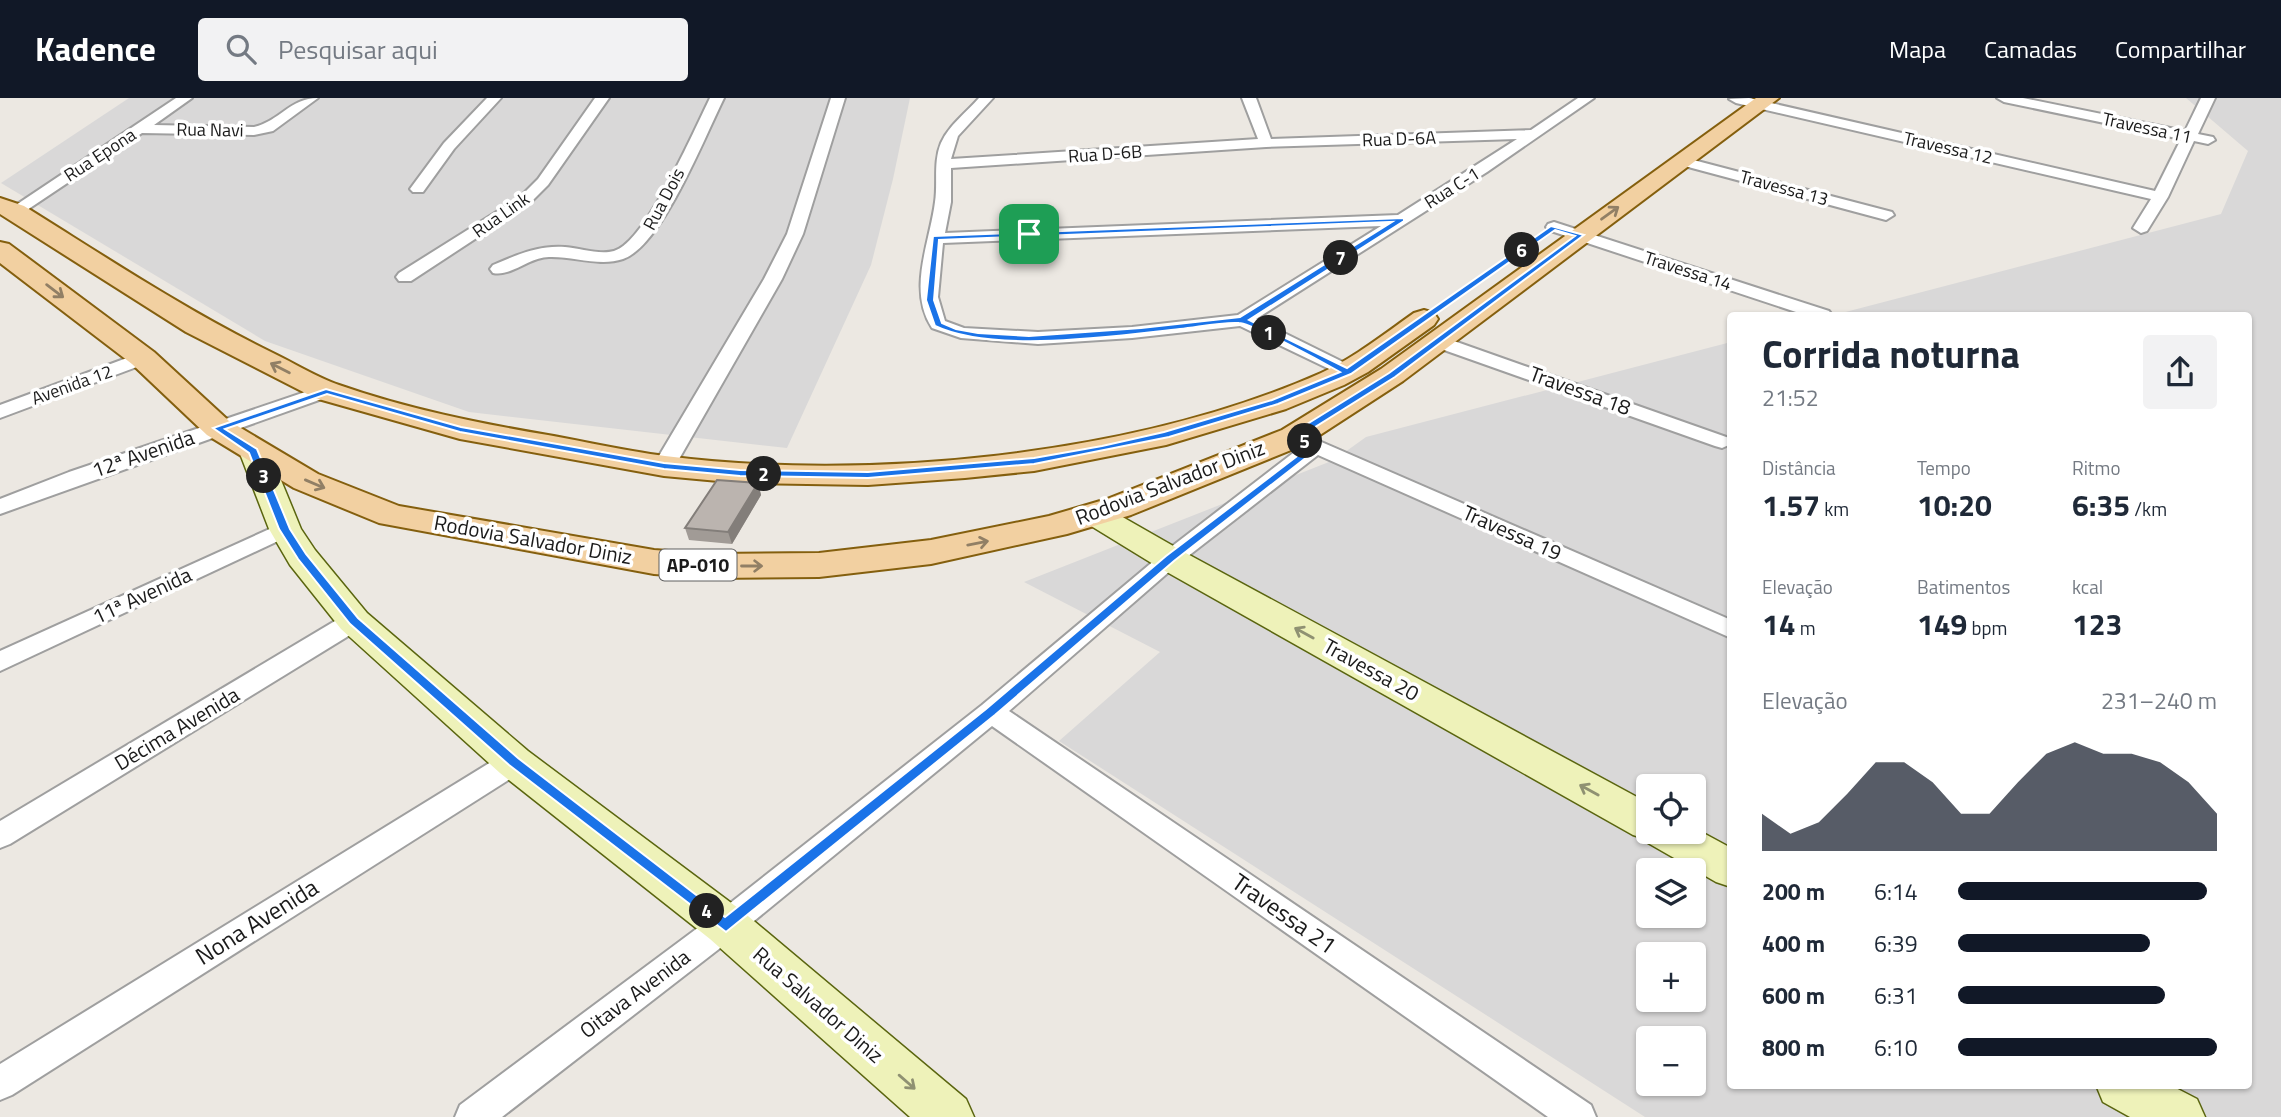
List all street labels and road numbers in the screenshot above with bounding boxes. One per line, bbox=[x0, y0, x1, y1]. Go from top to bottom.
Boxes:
street label: Travessa 11 bbox=[2100, 105, 2194, 150]
street label: Rua Navi bbox=[176, 115, 244, 144]
street label: Rua Epona bbox=[58, 121, 141, 188]
street label: Rua D-6A bbox=[1362, 124, 1437, 153]
street label: Travessa 12 bbox=[1901, 124, 1995, 171]
street label: Rua D-6B bbox=[1067, 137, 1143, 170]
street label: Rua C-1 bbox=[1419, 160, 1485, 215]
street label: Rua Dois bbox=[636, 163, 691, 235]
street label: Travessa 13 bbox=[1737, 163, 1831, 212]
street label: Rua Link bbox=[467, 185, 535, 244]
street label: Travessa 14 bbox=[1641, 244, 1735, 297]
street label: Avenida 12 bbox=[28, 357, 116, 412]
street label: Travessa 18 bbox=[1525, 357, 1636, 423]
street label: 12ª Avenida bbox=[87, 420, 199, 486]
street label: Rodovia Salvador Diniz bbox=[1070, 431, 1269, 533]
street label: Travessa 19 bbox=[1458, 496, 1567, 568]
street label: Rodovia Salvador Diniz bbox=[432, 506, 635, 572]
road number: AP-010 bbox=[660, 550, 736, 580]
street label: 11ª Avenida bbox=[87, 558, 197, 632]
street label: Travessa 20 bbox=[1318, 630, 1425, 709]
street label: Décima Avenida bbox=[108, 678, 245, 778]
street label: Travessa 21 bbox=[1225, 864, 1344, 963]
street label: Nona Avenida bbox=[188, 869, 325, 973]
street label: Rua Salvador Diniz bbox=[746, 938, 891, 1070]
street label: Oitava Avenida bbox=[572, 941, 697, 1046]

